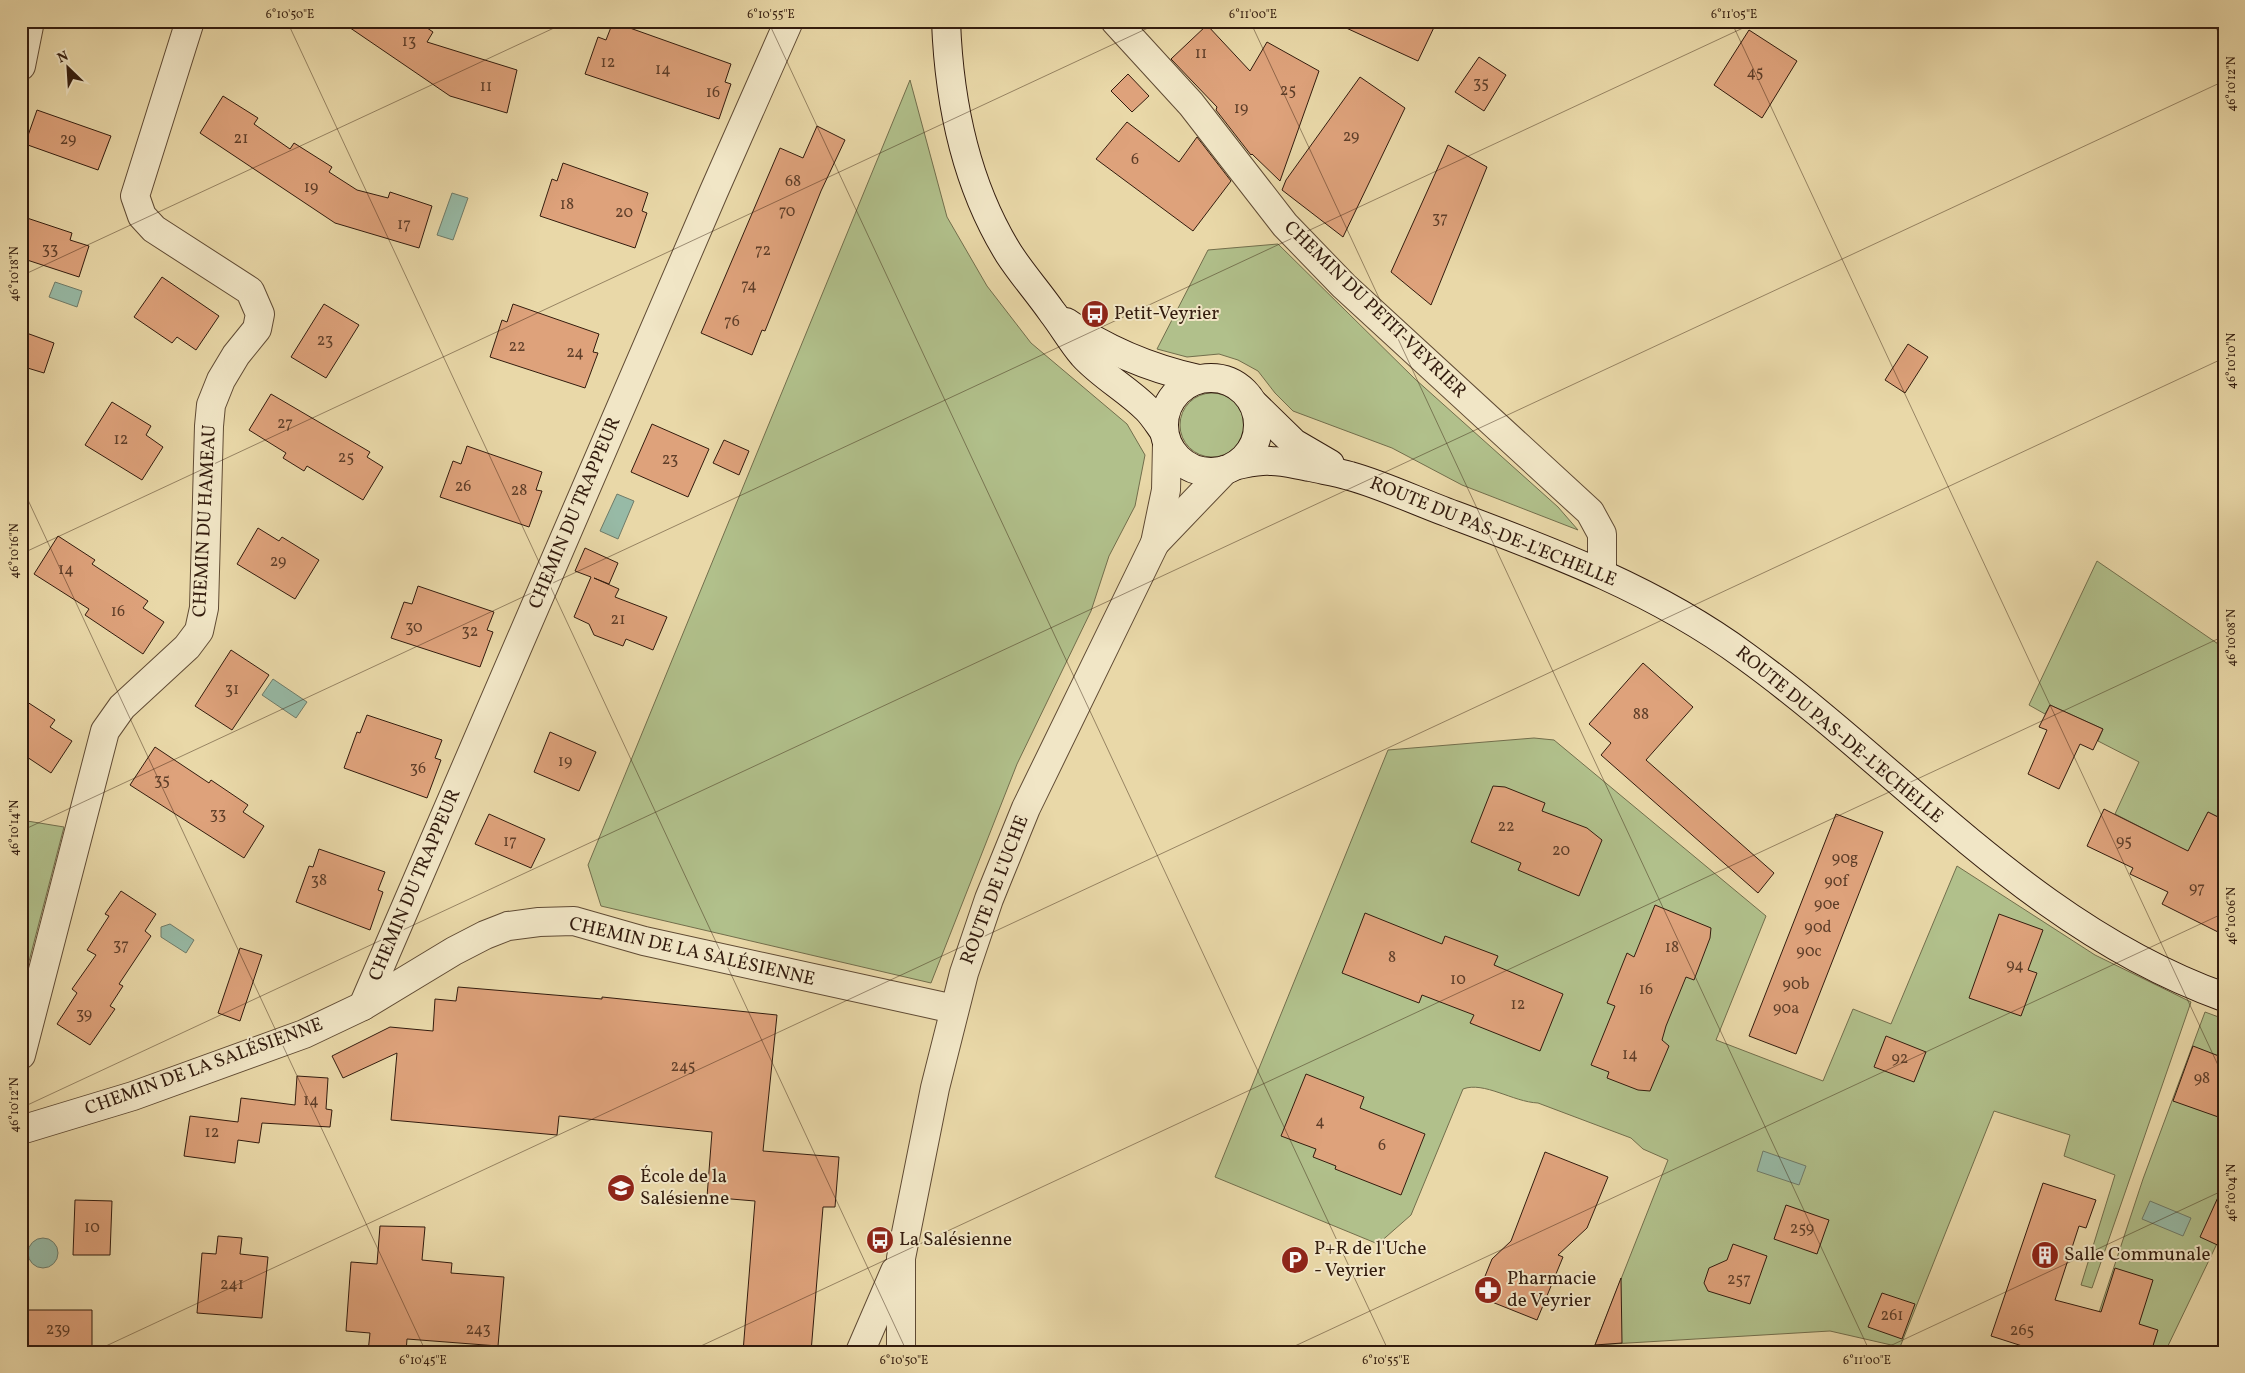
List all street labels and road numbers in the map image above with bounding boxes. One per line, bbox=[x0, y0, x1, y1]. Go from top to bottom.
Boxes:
street label: CHEMIN DU PETIT-VEYRIER bbox=[1278, 215, 1472, 405]
street label: CHEMIN DU TRAPPEUR bbox=[523, 413, 627, 613]
street label: CHEMIN DU HAMEAU bbox=[187, 424, 223, 618]
street label: ROUTE DU PAS-DE-L'ECHELLE bbox=[1366, 470, 1620, 594]
street label: ROUTE DU PAS-DE-L'ECHELLE bbox=[1729, 640, 1949, 830]
street label: CHEMIN DU TRAPPEUR bbox=[363, 785, 467, 985]
street label: ROUTE DE L'UCHE bbox=[955, 812, 1035, 968]
street label: CHEMIN DE LA SALÉSIENNE bbox=[567, 911, 817, 993]
street label: CHEMIN DE LA SALÉSIENNE bbox=[81, 1012, 327, 1122]

